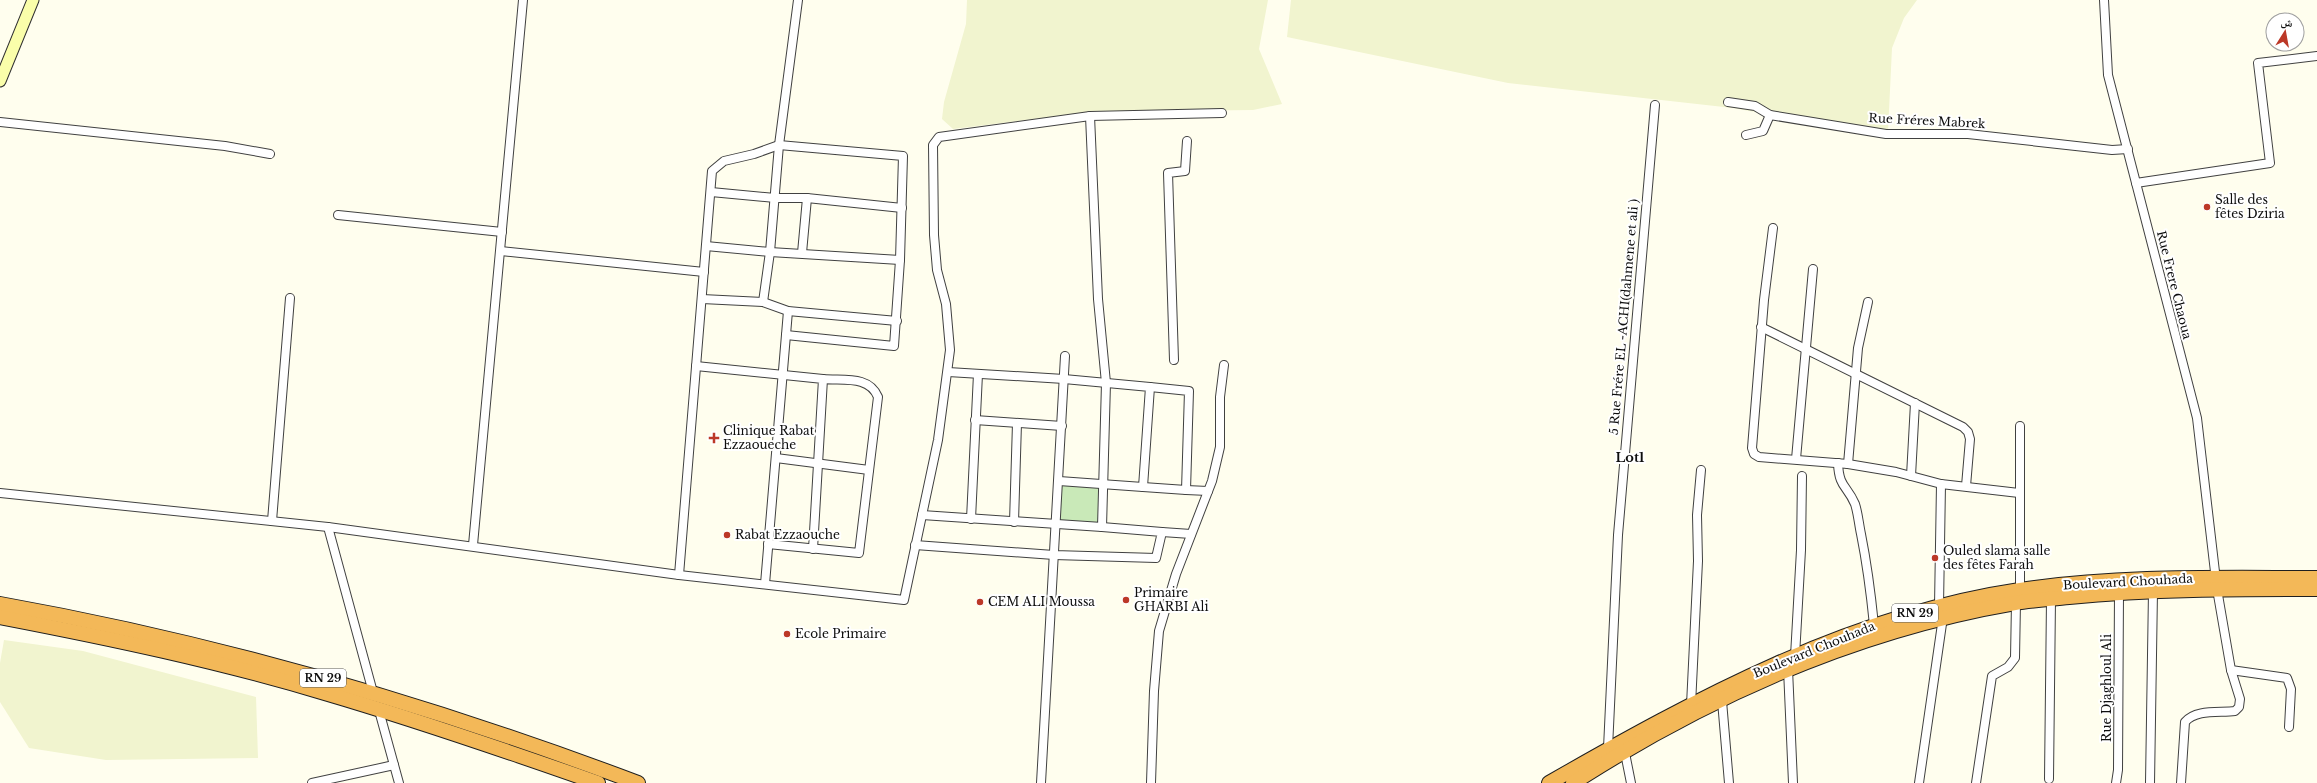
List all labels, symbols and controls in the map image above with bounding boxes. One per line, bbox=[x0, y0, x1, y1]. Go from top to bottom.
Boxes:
north arrow bbox=[2265, 12, 2305, 52]
text: ش bbox=[2280, 14, 2294, 31]
street label: Rue Fréres Mabrek bbox=[1868, 110, 1986, 131]
place label: Salle des fêtes Dziria bbox=[2215, 192, 2285, 221]
street label: 5 Rue Frére EL -ACHI(dahmene et ali ) bbox=[1606, 198, 1641, 436]
marker: Salle des fêtes Dziria bbox=[2202, 202, 2212, 212]
street label: Rue Frere Chaoua bbox=[2154, 229, 2195, 341]
place label: Clinique Rabat Ezzaoueche bbox=[723, 423, 815, 452]
marker: Clinique Rabat Ezzaoueche bbox=[708, 432, 720, 444]
district label: Lot1 bbox=[1615, 449, 1645, 466]
place label: Rabat Ezzaouche bbox=[735, 527, 840, 542]
marker: Rabat Ezzaouche bbox=[722, 530, 732, 540]
place label: Ouled slama salle des fêtes Farah bbox=[1943, 543, 2050, 572]
marker: Ouled slama salle des fêtes Farah bbox=[1930, 553, 1940, 563]
street label: Boulevard Chouhada bbox=[2063, 571, 2194, 592]
place label: Primaire GHARBI Ali bbox=[1134, 585, 1209, 614]
place label: CEM ALI Moussa bbox=[988, 594, 1095, 609]
marker: Primaire GHARBI Ali bbox=[1121, 595, 1131, 605]
marker: CEM ALI Moussa bbox=[975, 597, 985, 607]
road number: RN 29 bbox=[1892, 604, 1938, 622]
street label: Boulevard Chouhada bbox=[1751, 618, 1877, 681]
place label: Ecole Primaire bbox=[795, 626, 886, 641]
marker: Ecole Primaire bbox=[782, 629, 792, 639]
street label: Rue Djaghloul Ali bbox=[2099, 634, 2114, 742]
road number: RN 29 bbox=[300, 669, 346, 687]

